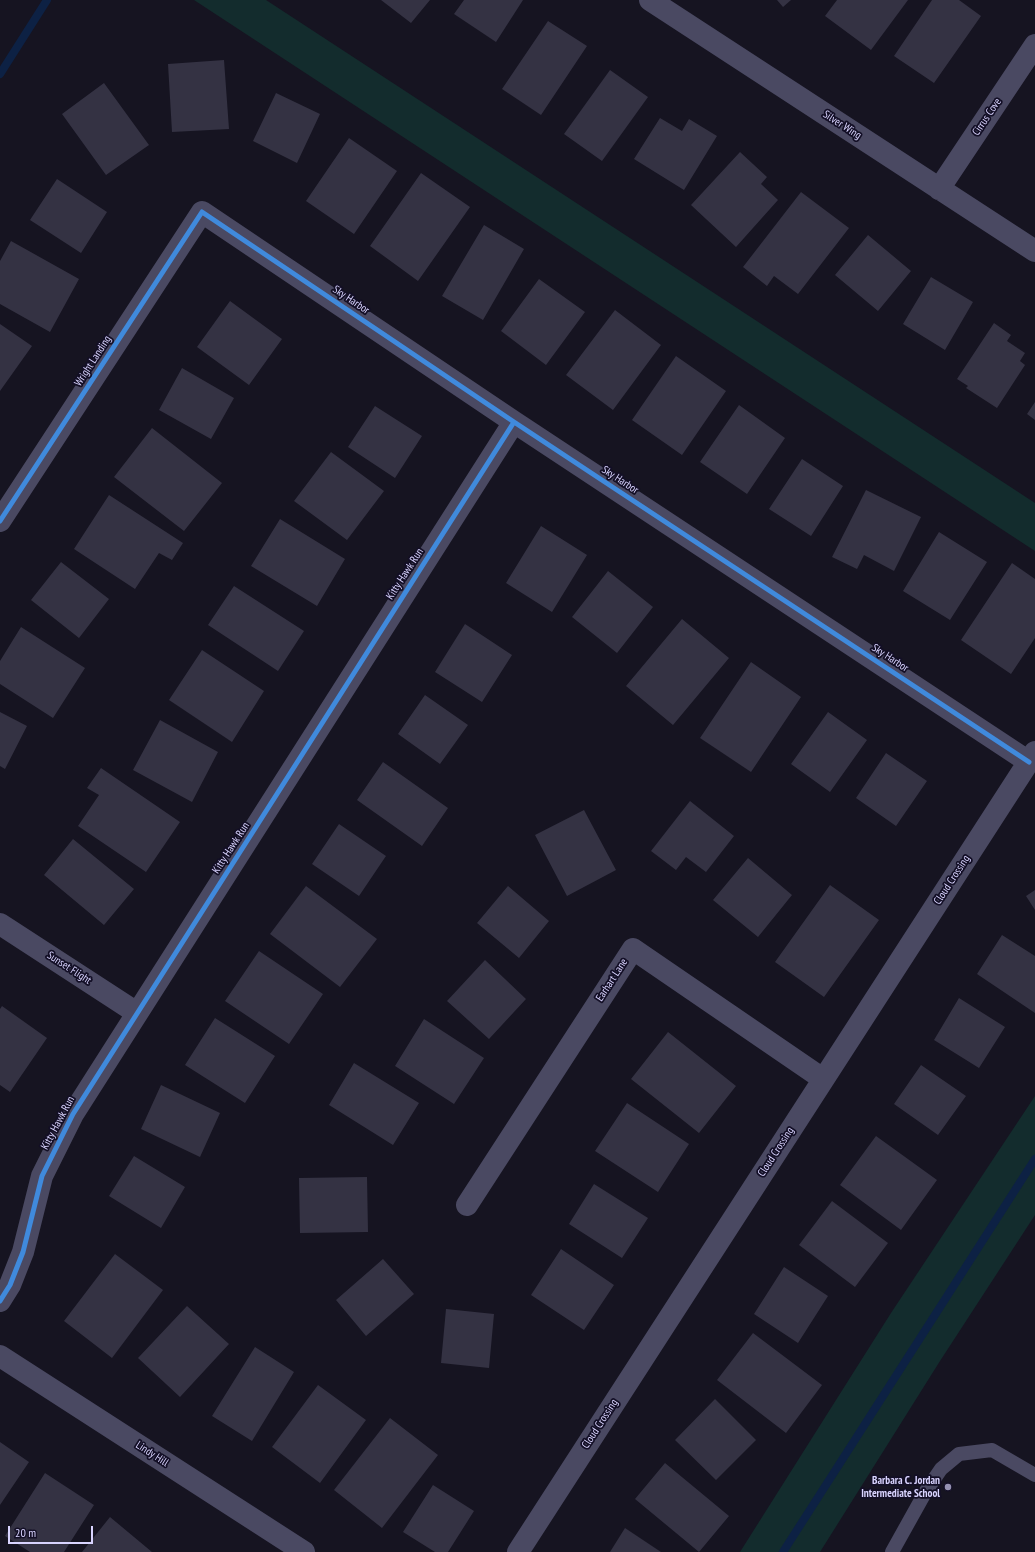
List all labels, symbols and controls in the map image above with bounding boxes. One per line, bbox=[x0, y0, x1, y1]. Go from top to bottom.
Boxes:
street label: Cirrus Cove bbox=[970, 96, 1004, 138]
street label: Silver Wing bbox=[820, 108, 864, 142]
street label: Sky Harbor bbox=[330, 283, 372, 317]
street label: Wright Landing bbox=[72, 333, 114, 389]
street label: Sky Harbor bbox=[599, 463, 641, 497]
street label: Kitty Hawk Run bbox=[384, 546, 426, 602]
street label: Sky Harbor bbox=[869, 641, 911, 675]
street label: Kitty Hawk Run bbox=[210, 820, 252, 876]
street label: Cloud Crossing bbox=[931, 853, 973, 907]
street label: Sunset Flight bbox=[44, 949, 94, 987]
street label: Earhart Lane bbox=[593, 956, 631, 1004]
street label: Kitty Hawk Run bbox=[38, 1094, 78, 1152]
street label: Cloud Crossing bbox=[755, 1125, 797, 1179]
street label: Cloud Crossing bbox=[579, 1397, 621, 1451]
street label: Lindy Hill bbox=[133, 1439, 171, 1469]
place label: Barbara C. Jordan Intermediate School bbox=[861, 1474, 940, 1500]
marker: Barbara C. Jordan Intermediate School bbox=[943, 1482, 953, 1492]
scale bar bbox=[10, 1518, 95, 1544]
text: 20 m bbox=[15, 1525, 36, 1540]

